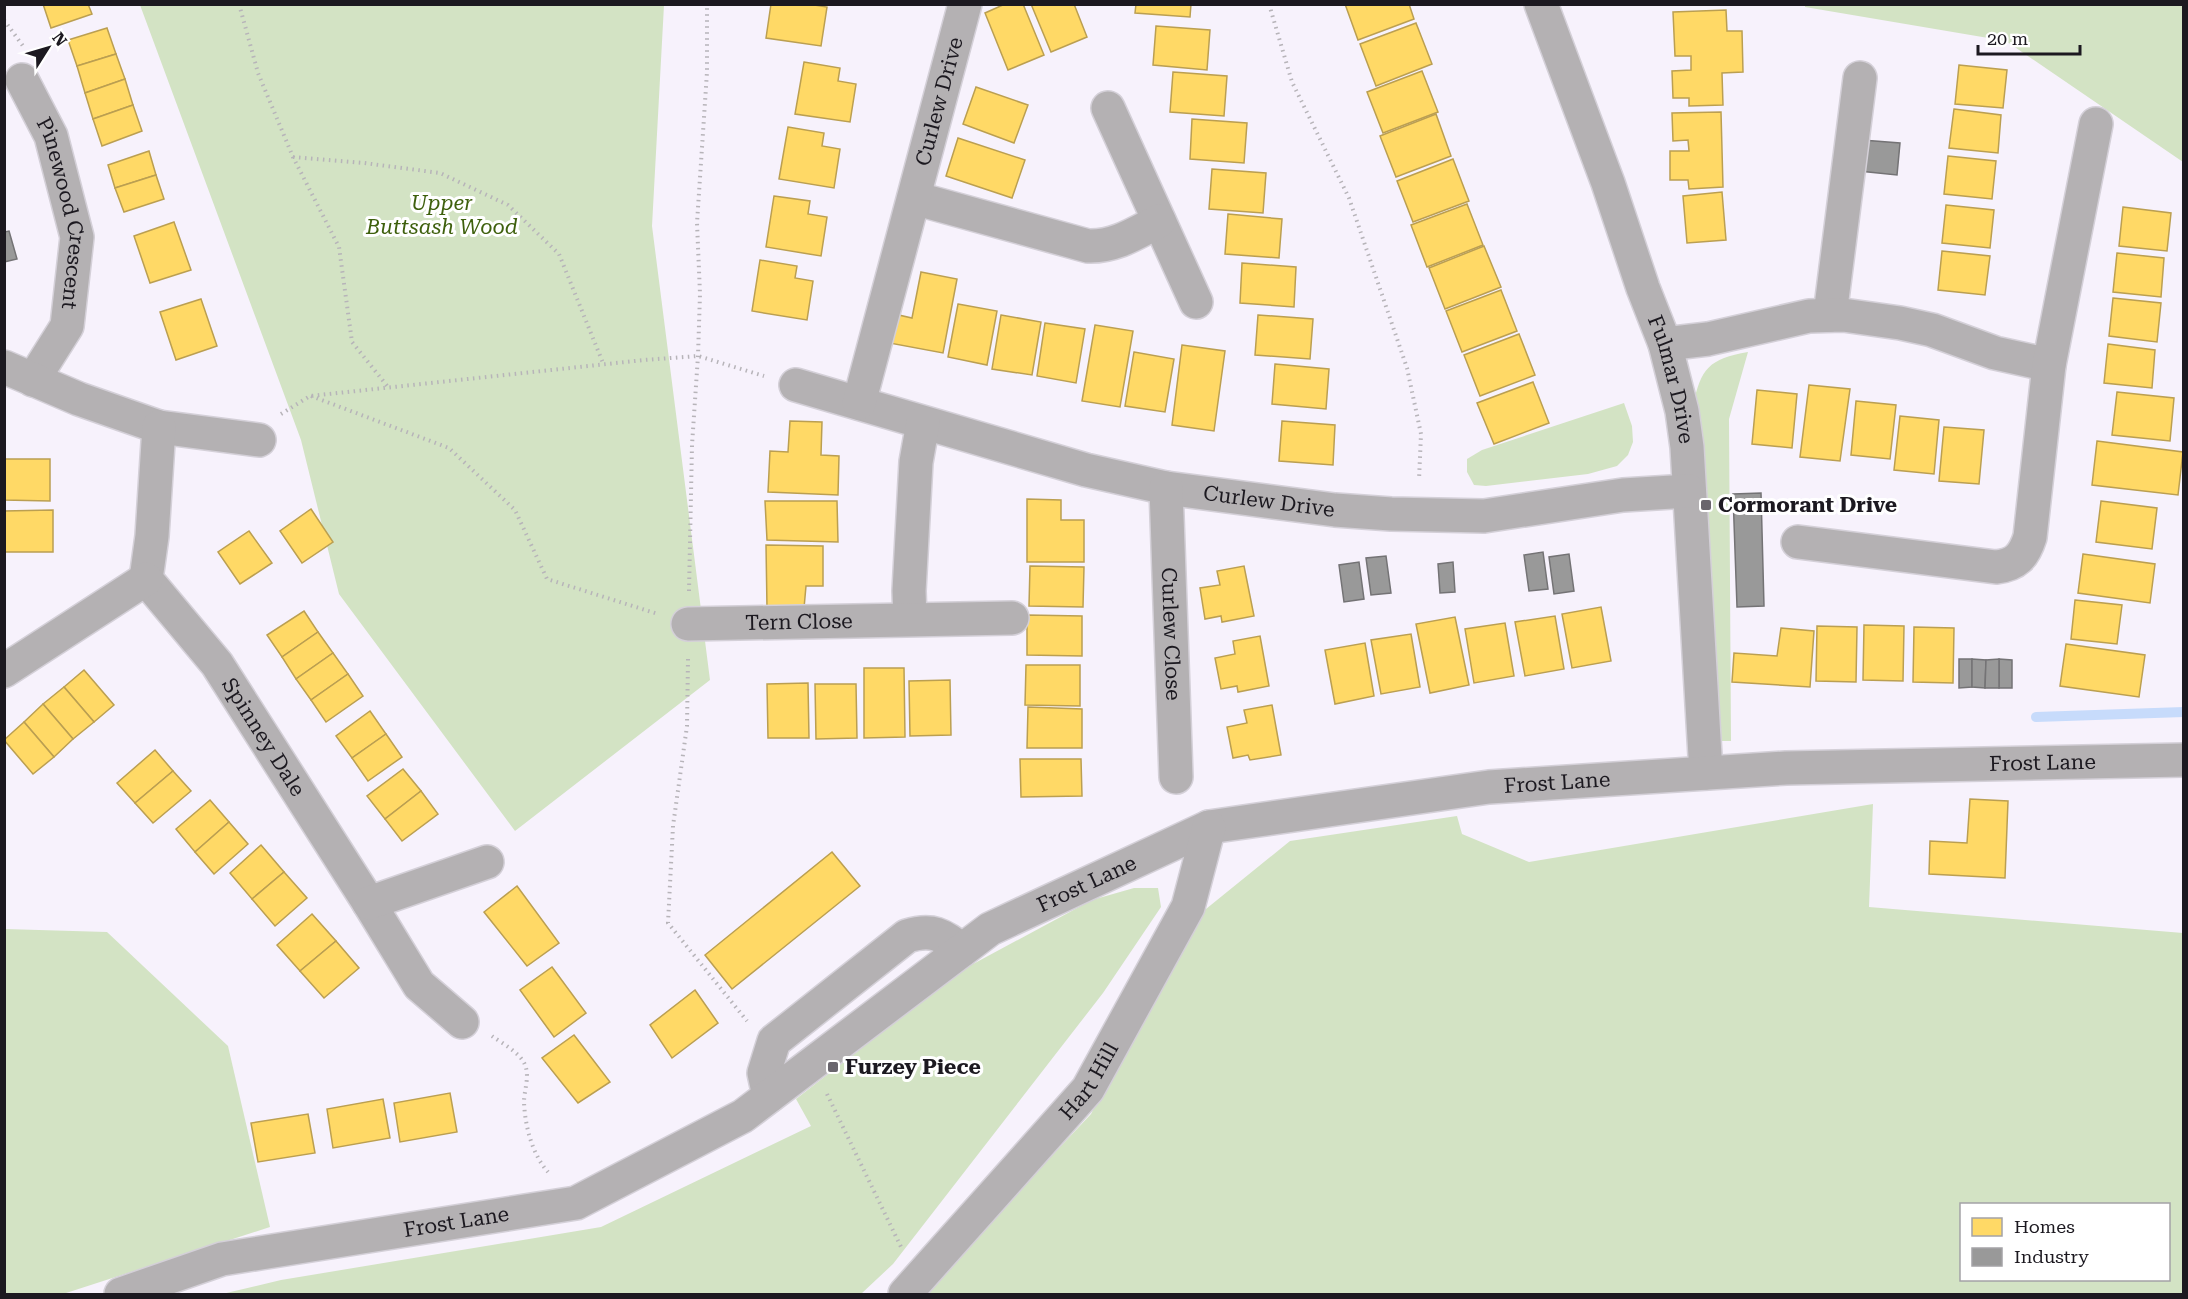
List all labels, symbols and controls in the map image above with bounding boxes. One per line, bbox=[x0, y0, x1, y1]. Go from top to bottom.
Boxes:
north arrow bbox=[18, 18, 78, 78]
scale bar bbox=[1978, 18, 2080, 56]
text: 20 m bbox=[1987, 28, 2028, 49]
text: N bbox=[48, 29, 71, 50]
street label: Curlew Drive bbox=[911, 34, 968, 168]
street label: Pinewood Crescent bbox=[31, 113, 89, 311]
park label: Upper Buttsash Wood bbox=[365, 191, 518, 239]
street label: Fulmar Drive bbox=[1643, 312, 1698, 445]
street label: Curlew Drive bbox=[1202, 481, 1336, 522]
place label: Cormorant Drive bbox=[1718, 493, 1897, 517]
marker: Cormorant Drive bbox=[1699, 498, 1713, 512]
street label: Curlew Close bbox=[1157, 567, 1185, 701]
street label: Tern Close bbox=[745, 609, 853, 635]
street label: Spinney Dale bbox=[217, 674, 310, 801]
street label: Frost Lane bbox=[1989, 750, 2096, 776]
street label: Frost Lane bbox=[1503, 767, 1611, 798]
street label: Frost Lane bbox=[1033, 851, 1140, 917]
street label: Hart Hill bbox=[1055, 1038, 1123, 1124]
place label: Furzey Piece bbox=[845, 1055, 981, 1079]
marker: Furzey Piece bbox=[826, 1060, 840, 1074]
street label: Frost Lane bbox=[402, 1202, 511, 1242]
legend bbox=[1960, 1203, 2170, 1281]
text: Homes bbox=[2014, 1216, 2075, 1237]
text: Industry bbox=[2014, 1246, 2089, 1267]

